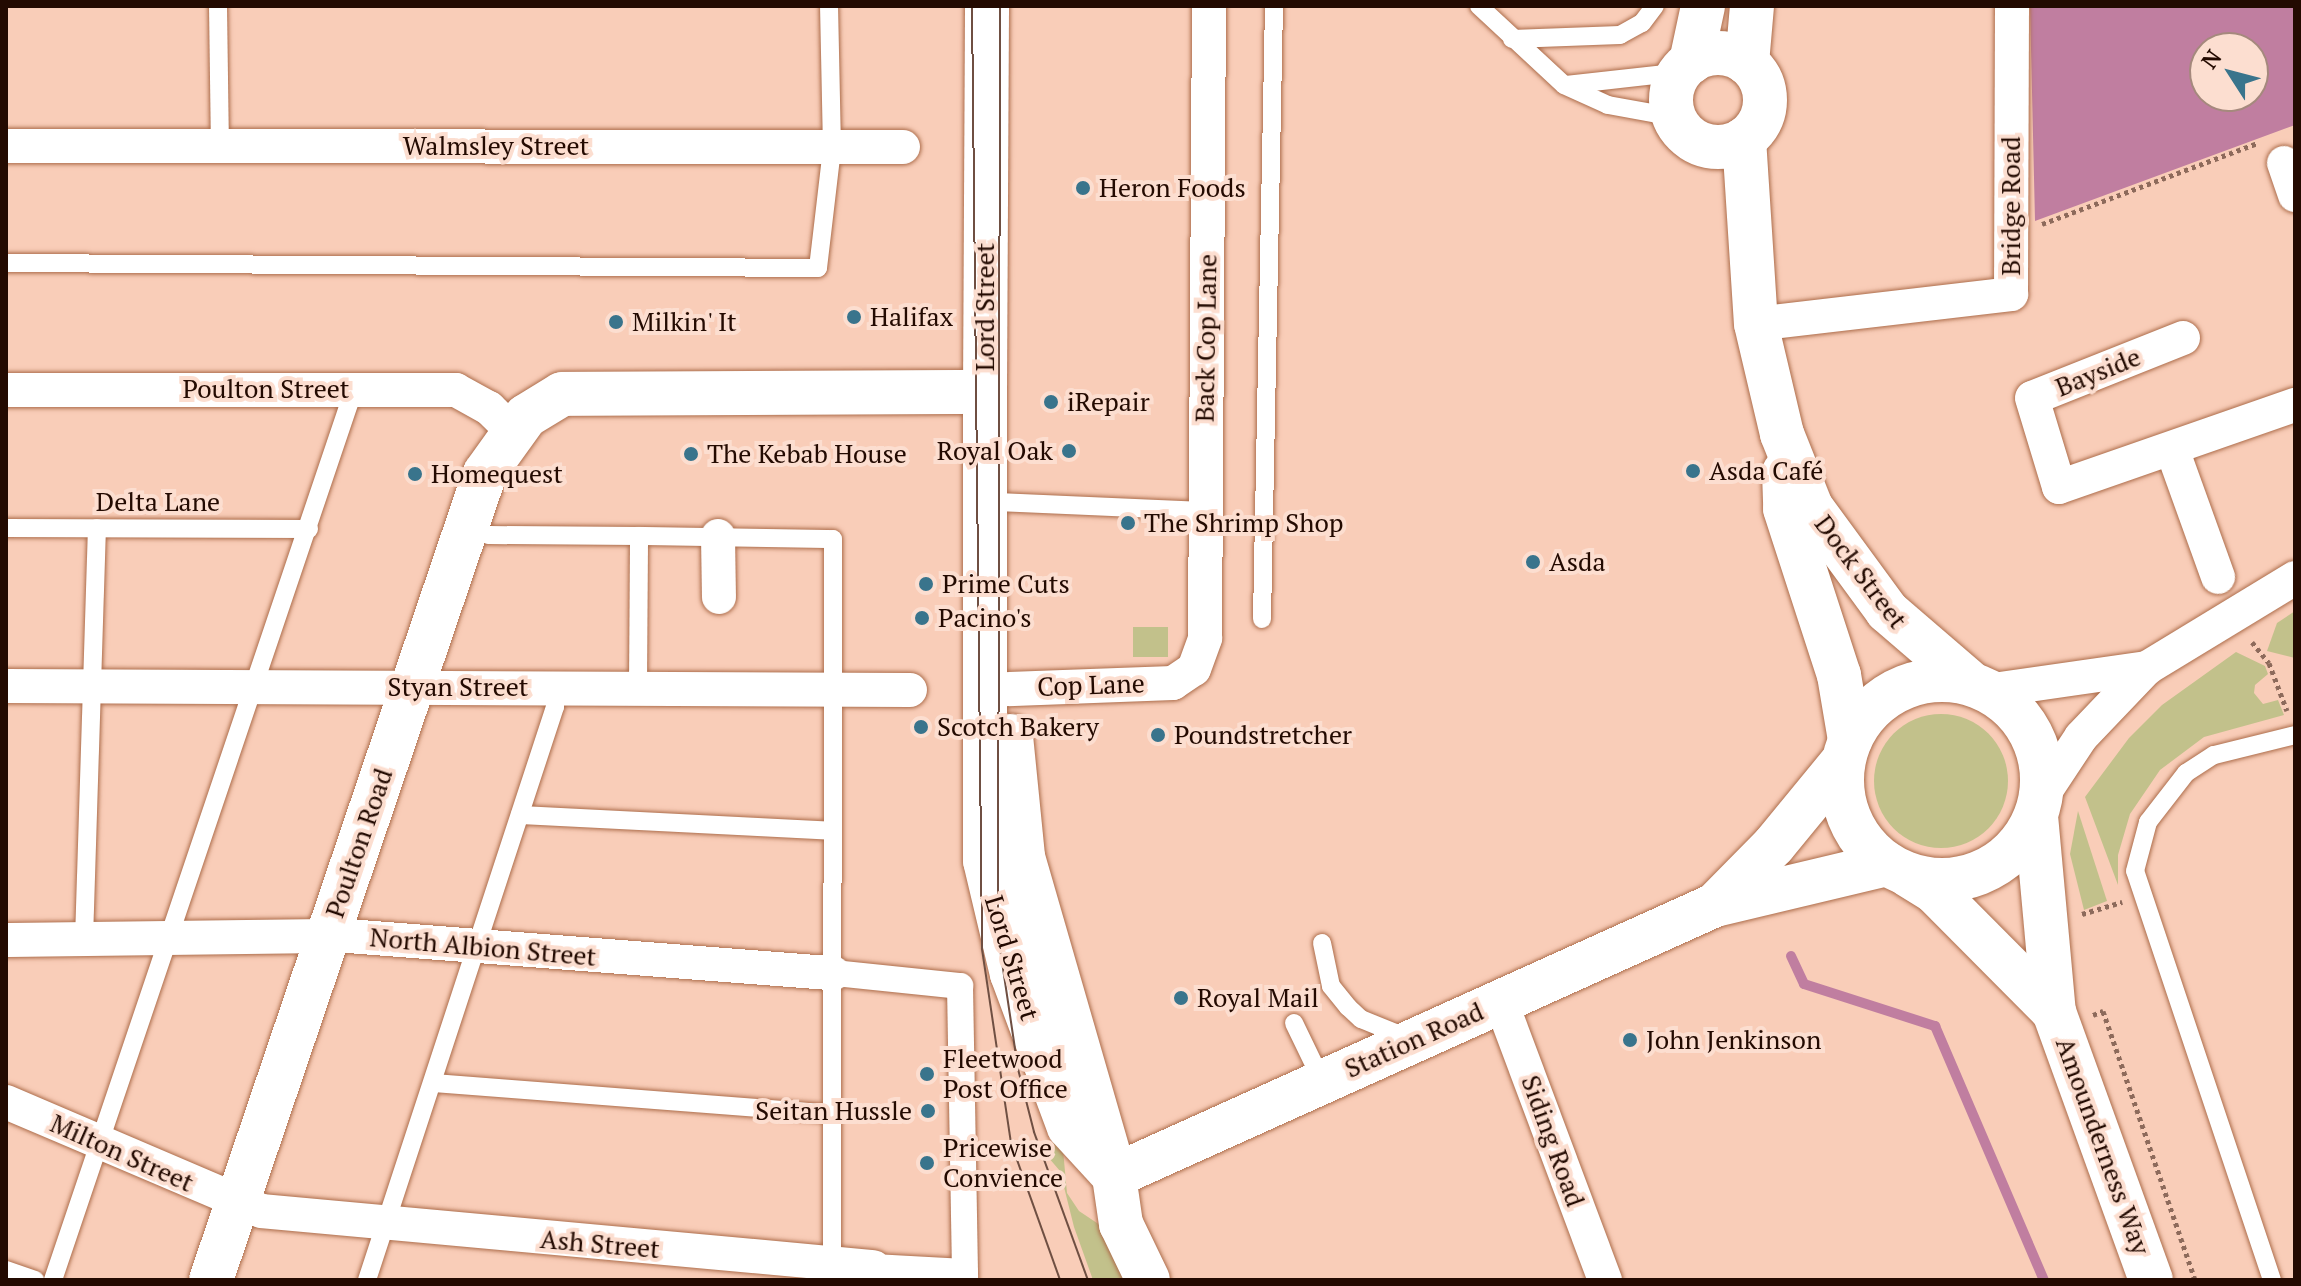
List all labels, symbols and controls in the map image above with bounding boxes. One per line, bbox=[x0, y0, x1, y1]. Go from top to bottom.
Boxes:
north arrow bbox=[2189, 32, 2269, 112]
text: N bbox=[2194, 44, 2227, 74]
street label: Walmsley Street bbox=[403, 130, 589, 162]
street label: Bridge Road bbox=[1995, 136, 2027, 276]
place label: Heron Foods bbox=[1099, 172, 1246, 204]
marker: Heron Foods bbox=[1074, 179, 1092, 197]
street label: Lord Street bbox=[969, 243, 1001, 371]
street label: Back Cop Lane bbox=[1189, 254, 1223, 422]
place label: Halifax bbox=[870, 301, 953, 333]
place label: Milkin' It bbox=[632, 306, 738, 338]
marker: Halifax bbox=[845, 308, 863, 326]
marker: Milkin' It bbox=[607, 313, 625, 331]
street label: Bayside bbox=[2051, 341, 2145, 403]
street label: Poulton Street bbox=[183, 373, 349, 405]
place label: iRepair bbox=[1067, 386, 1150, 418]
marker: iRepair bbox=[1042, 393, 1060, 411]
place label: Royal Oak bbox=[937, 435, 1053, 467]
place label: The Kebab House bbox=[707, 438, 907, 470]
marker: Royal Oak bbox=[1060, 442, 1078, 460]
marker: The Kebab House bbox=[682, 445, 700, 463]
place label: Asda Café bbox=[1709, 455, 1823, 487]
place label: Homequest bbox=[431, 458, 563, 490]
marker: Asda Café bbox=[1684, 462, 1702, 480]
marker: Homequest bbox=[406, 465, 424, 483]
street label: Delta Lane bbox=[96, 486, 220, 518]
place label: The Shrimp Shop bbox=[1144, 507, 1344, 539]
street label: Dock Street bbox=[1808, 509, 1914, 635]
marker: The Shrimp Shop bbox=[1119, 514, 1137, 532]
place label: Asda bbox=[1549, 546, 1606, 578]
marker: Asda bbox=[1524, 553, 1542, 571]
place label: Prime Cuts bbox=[942, 568, 1070, 600]
marker: Prime Cuts bbox=[917, 575, 935, 593]
place label: Pacino's bbox=[938, 602, 1032, 634]
marker: Pacino's bbox=[913, 609, 931, 627]
street label: Cop Lane bbox=[1037, 668, 1145, 702]
street label: Styan Street bbox=[388, 671, 528, 703]
place label: Scotch Bakery bbox=[937, 711, 1099, 743]
marker: Scotch Bakery bbox=[912, 718, 930, 736]
place label: Poundstretcher bbox=[1174, 719, 1352, 751]
marker: Poundstretcher bbox=[1149, 726, 1167, 744]
street label: Poulton Road bbox=[319, 764, 399, 922]
street label: Lord Street bbox=[978, 892, 1046, 1024]
street label: North Albion Street bbox=[368, 922, 598, 972]
place label: Royal Mail bbox=[1197, 982, 1319, 1014]
marker: Royal Mail bbox=[1172, 989, 1190, 1007]
street label: Station Road bbox=[1340, 996, 1488, 1084]
place label: John Jenkinson bbox=[1646, 1024, 1821, 1056]
marker: John Jenkinson bbox=[1621, 1031, 1639, 1049]
street label: Amounderness Way bbox=[2049, 1033, 2157, 1259]
place label: Fleetwood Post Office bbox=[943, 1043, 1068, 1104]
marker: Fleetwood Post Office bbox=[918, 1065, 936, 1083]
street label: Siding Road bbox=[1515, 1071, 1591, 1211]
place label: Seitan Hussle bbox=[755, 1095, 912, 1127]
marker: Seitan Hussle bbox=[919, 1102, 937, 1120]
street label: Milton Street bbox=[46, 1108, 198, 1198]
place label: Pricewise Convience bbox=[943, 1132, 1063, 1194]
marker: Pricewise Convience bbox=[918, 1154, 936, 1172]
street label: Ash Street bbox=[539, 1223, 661, 1265]

